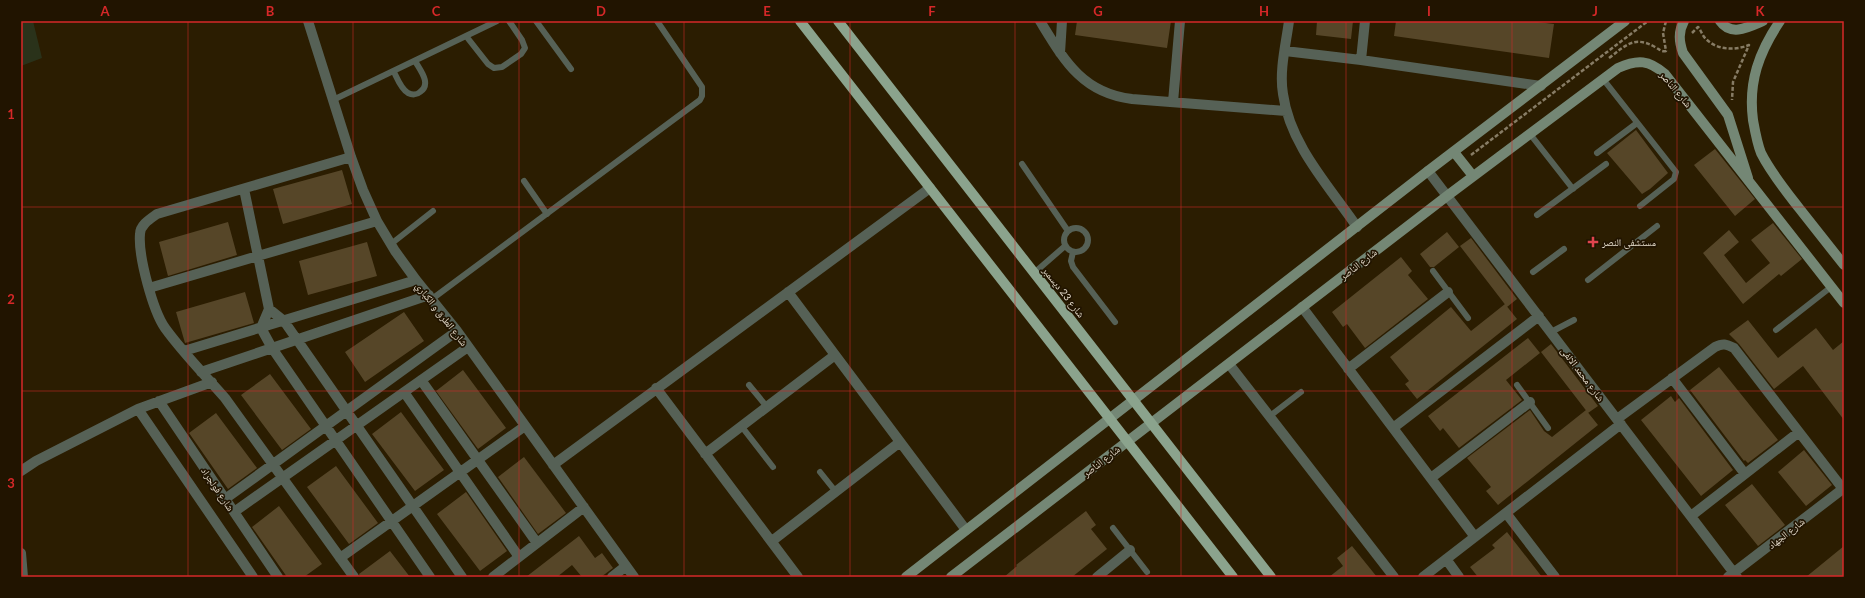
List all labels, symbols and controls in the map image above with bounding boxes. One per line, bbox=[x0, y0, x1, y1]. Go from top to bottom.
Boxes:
text: A bbox=[99, 3, 110, 19]
text: B bbox=[266, 3, 275, 19]
text: C bbox=[432, 3, 441, 19]
text: D bbox=[596, 3, 606, 19]
text: E bbox=[763, 3, 771, 19]
text: F bbox=[928, 3, 936, 19]
text: G bbox=[1093, 3, 1103, 19]
text: H bbox=[1259, 3, 1269, 19]
text: I bbox=[1427, 3, 1431, 19]
text: J bbox=[1592, 3, 1598, 19]
text: K bbox=[1756, 3, 1766, 19]
street label: شارع الناصر bbox=[1656, 68, 1695, 110]
text: 1 bbox=[7, 106, 15, 122]
marker: مستشفى النصر bbox=[1587, 236, 1599, 248]
place label: مستشفى النصر bbox=[1601, 236, 1656, 249]
street label: شارع الناصر bbox=[1336, 246, 1380, 283]
street label: شارع 23 ديسمبر bbox=[1039, 263, 1088, 321]
street label: شارع الطرق و الكباري bbox=[411, 280, 471, 350]
text: 2 bbox=[7, 291, 15, 307]
street label: شارع محمد الالفى bbox=[1558, 345, 1607, 404]
street label: شارع الناصر bbox=[1079, 443, 1123, 480]
street label: شارع فولجراد bbox=[198, 465, 237, 514]
text: 3 bbox=[7, 475, 15, 491]
street label: شارع الجهاد bbox=[1765, 515, 1808, 552]

